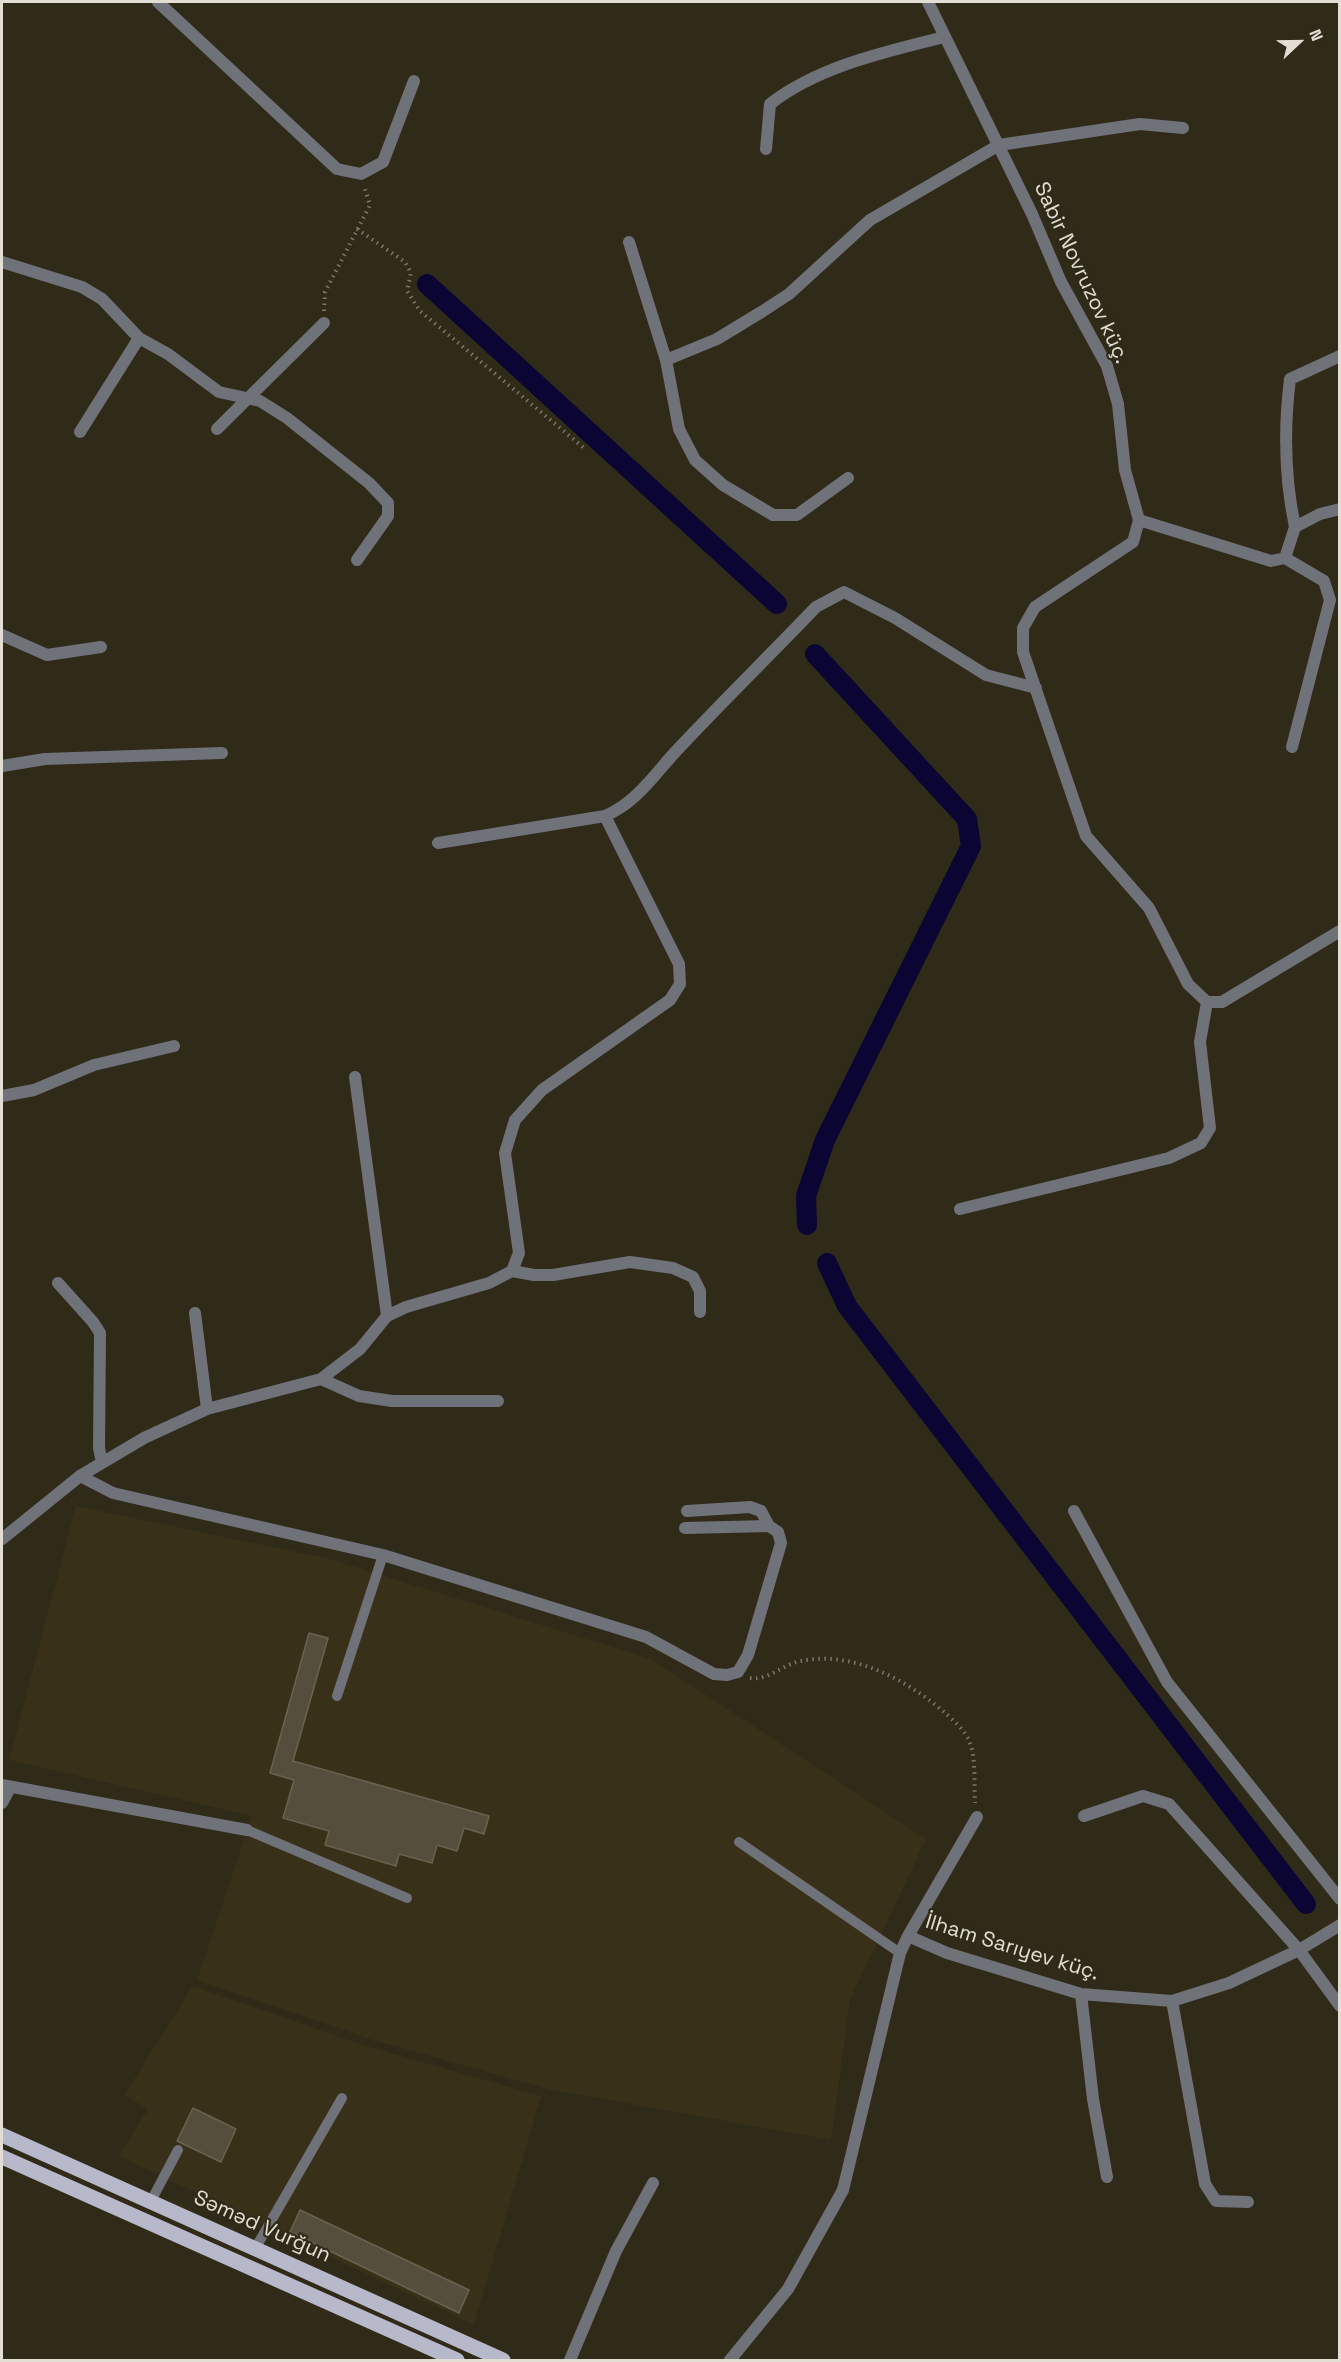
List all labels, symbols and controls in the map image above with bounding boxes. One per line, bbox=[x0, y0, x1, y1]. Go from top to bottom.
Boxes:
north arrow bbox=[1269, 12, 1329, 72]
text: N bbox=[1304, 26, 1328, 44]
street label: Sabir Novruzov küç. bbox=[1028, 178, 1134, 368]
street label: İlham Sarıyev küç. bbox=[922, 1910, 1102, 1986]
street label: Səməd Vurğun bbox=[190, 2186, 334, 2268]

